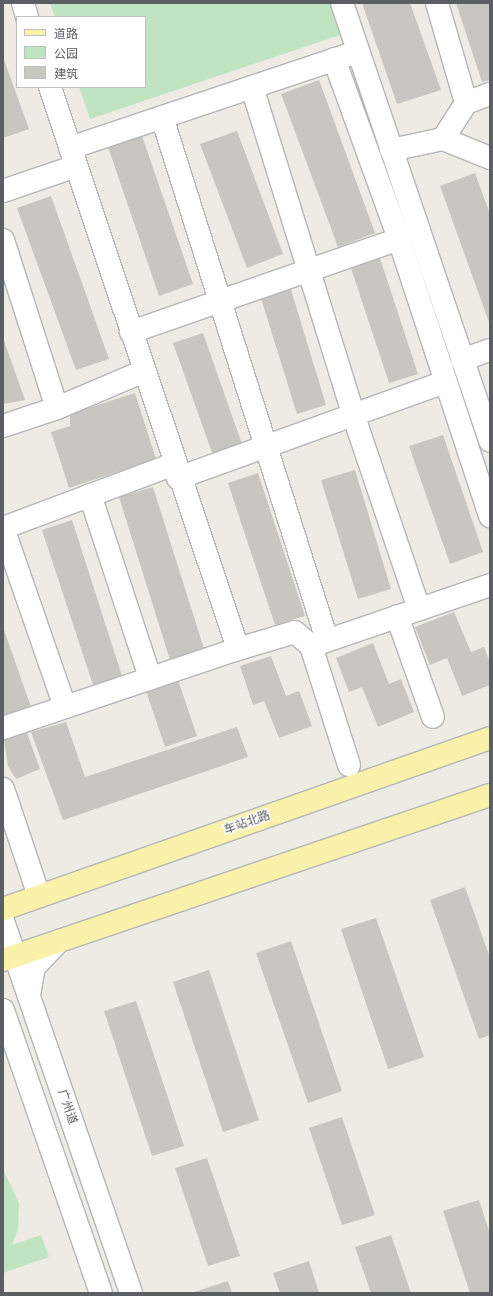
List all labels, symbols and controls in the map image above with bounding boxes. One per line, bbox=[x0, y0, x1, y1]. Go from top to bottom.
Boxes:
legend bbox=[16, 16, 146, 88]
text: 道路 bbox=[54, 27, 78, 41]
text: 公园 bbox=[54, 47, 78, 61]
text: 建筑 bbox=[54, 67, 78, 81]
street label: 车站北路 bbox=[222, 808, 272, 838]
street label: 广州道 bbox=[54, 1088, 80, 1126]

